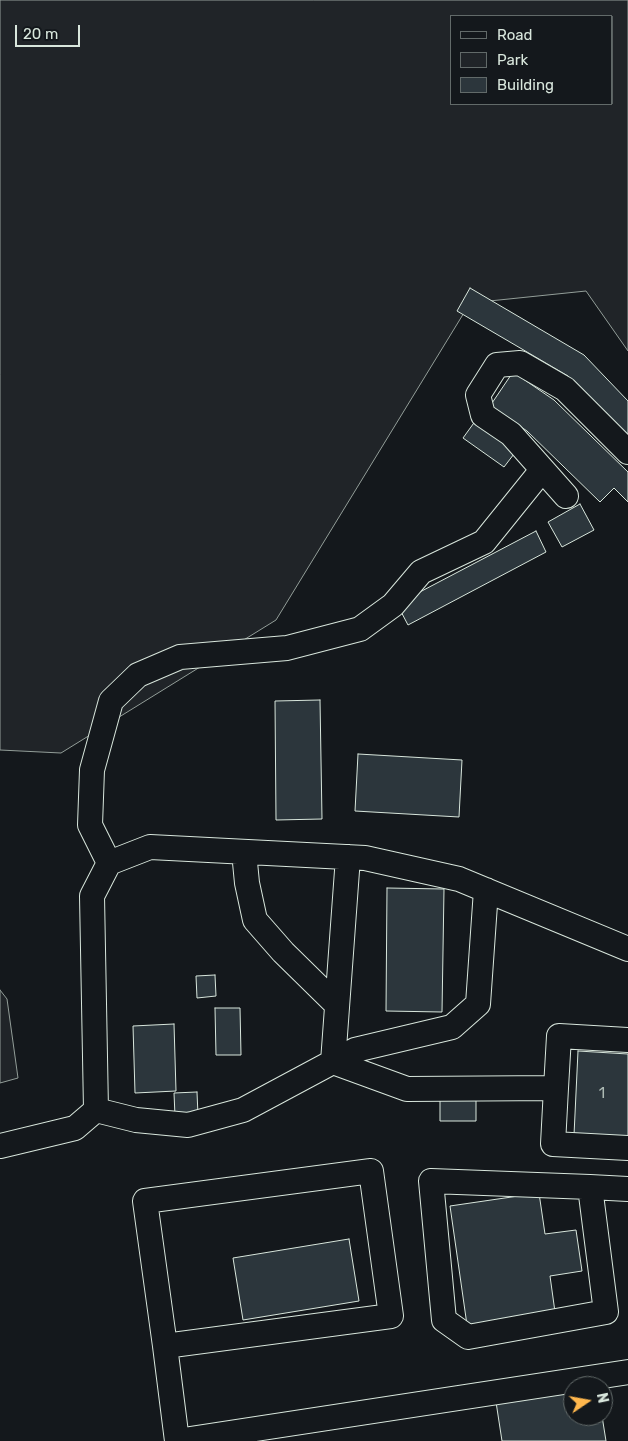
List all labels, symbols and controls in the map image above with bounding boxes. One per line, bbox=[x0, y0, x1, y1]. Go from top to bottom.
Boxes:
scale bar bbox=[18, 15, 82, 47]
legend bbox=[450, 15, 613, 105]
text: 20 m bbox=[23, 25, 58, 43]
text: Road bbox=[497, 26, 533, 44]
text: Park bbox=[497, 51, 528, 69]
text: Building bbox=[497, 76, 554, 94]
house number: 1 bbox=[599, 1085, 605, 1103]
north arrow bbox=[563, 1376, 613, 1426]
text: N bbox=[593, 1391, 612, 1405]

